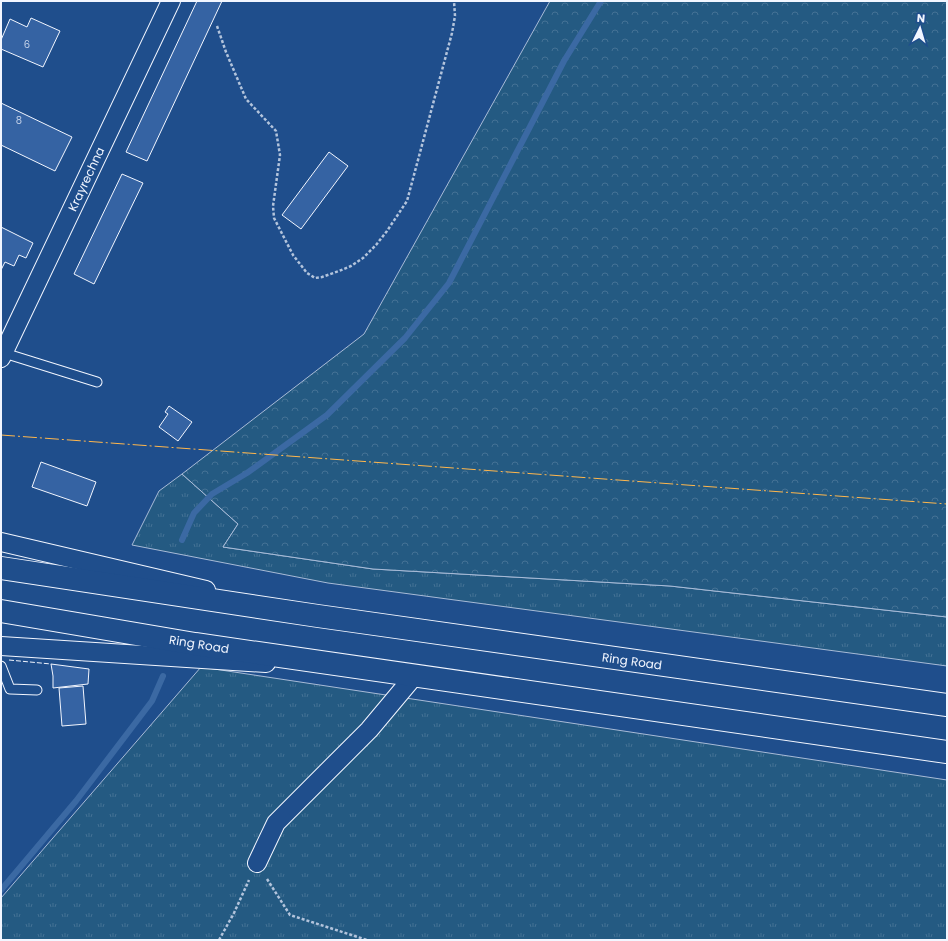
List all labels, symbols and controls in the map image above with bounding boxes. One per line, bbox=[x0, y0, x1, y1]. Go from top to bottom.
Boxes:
north arrow bbox=[900, 8, 940, 48]
text: N bbox=[916, 10, 926, 26]
house number: 6 bbox=[24, 37, 30, 52]
house number: 8 bbox=[16, 113, 22, 128]
street label: Krayrechna bbox=[64, 144, 108, 214]
street label: Ring Road bbox=[168, 631, 230, 657]
street label: Ring Road bbox=[601, 648, 663, 674]

